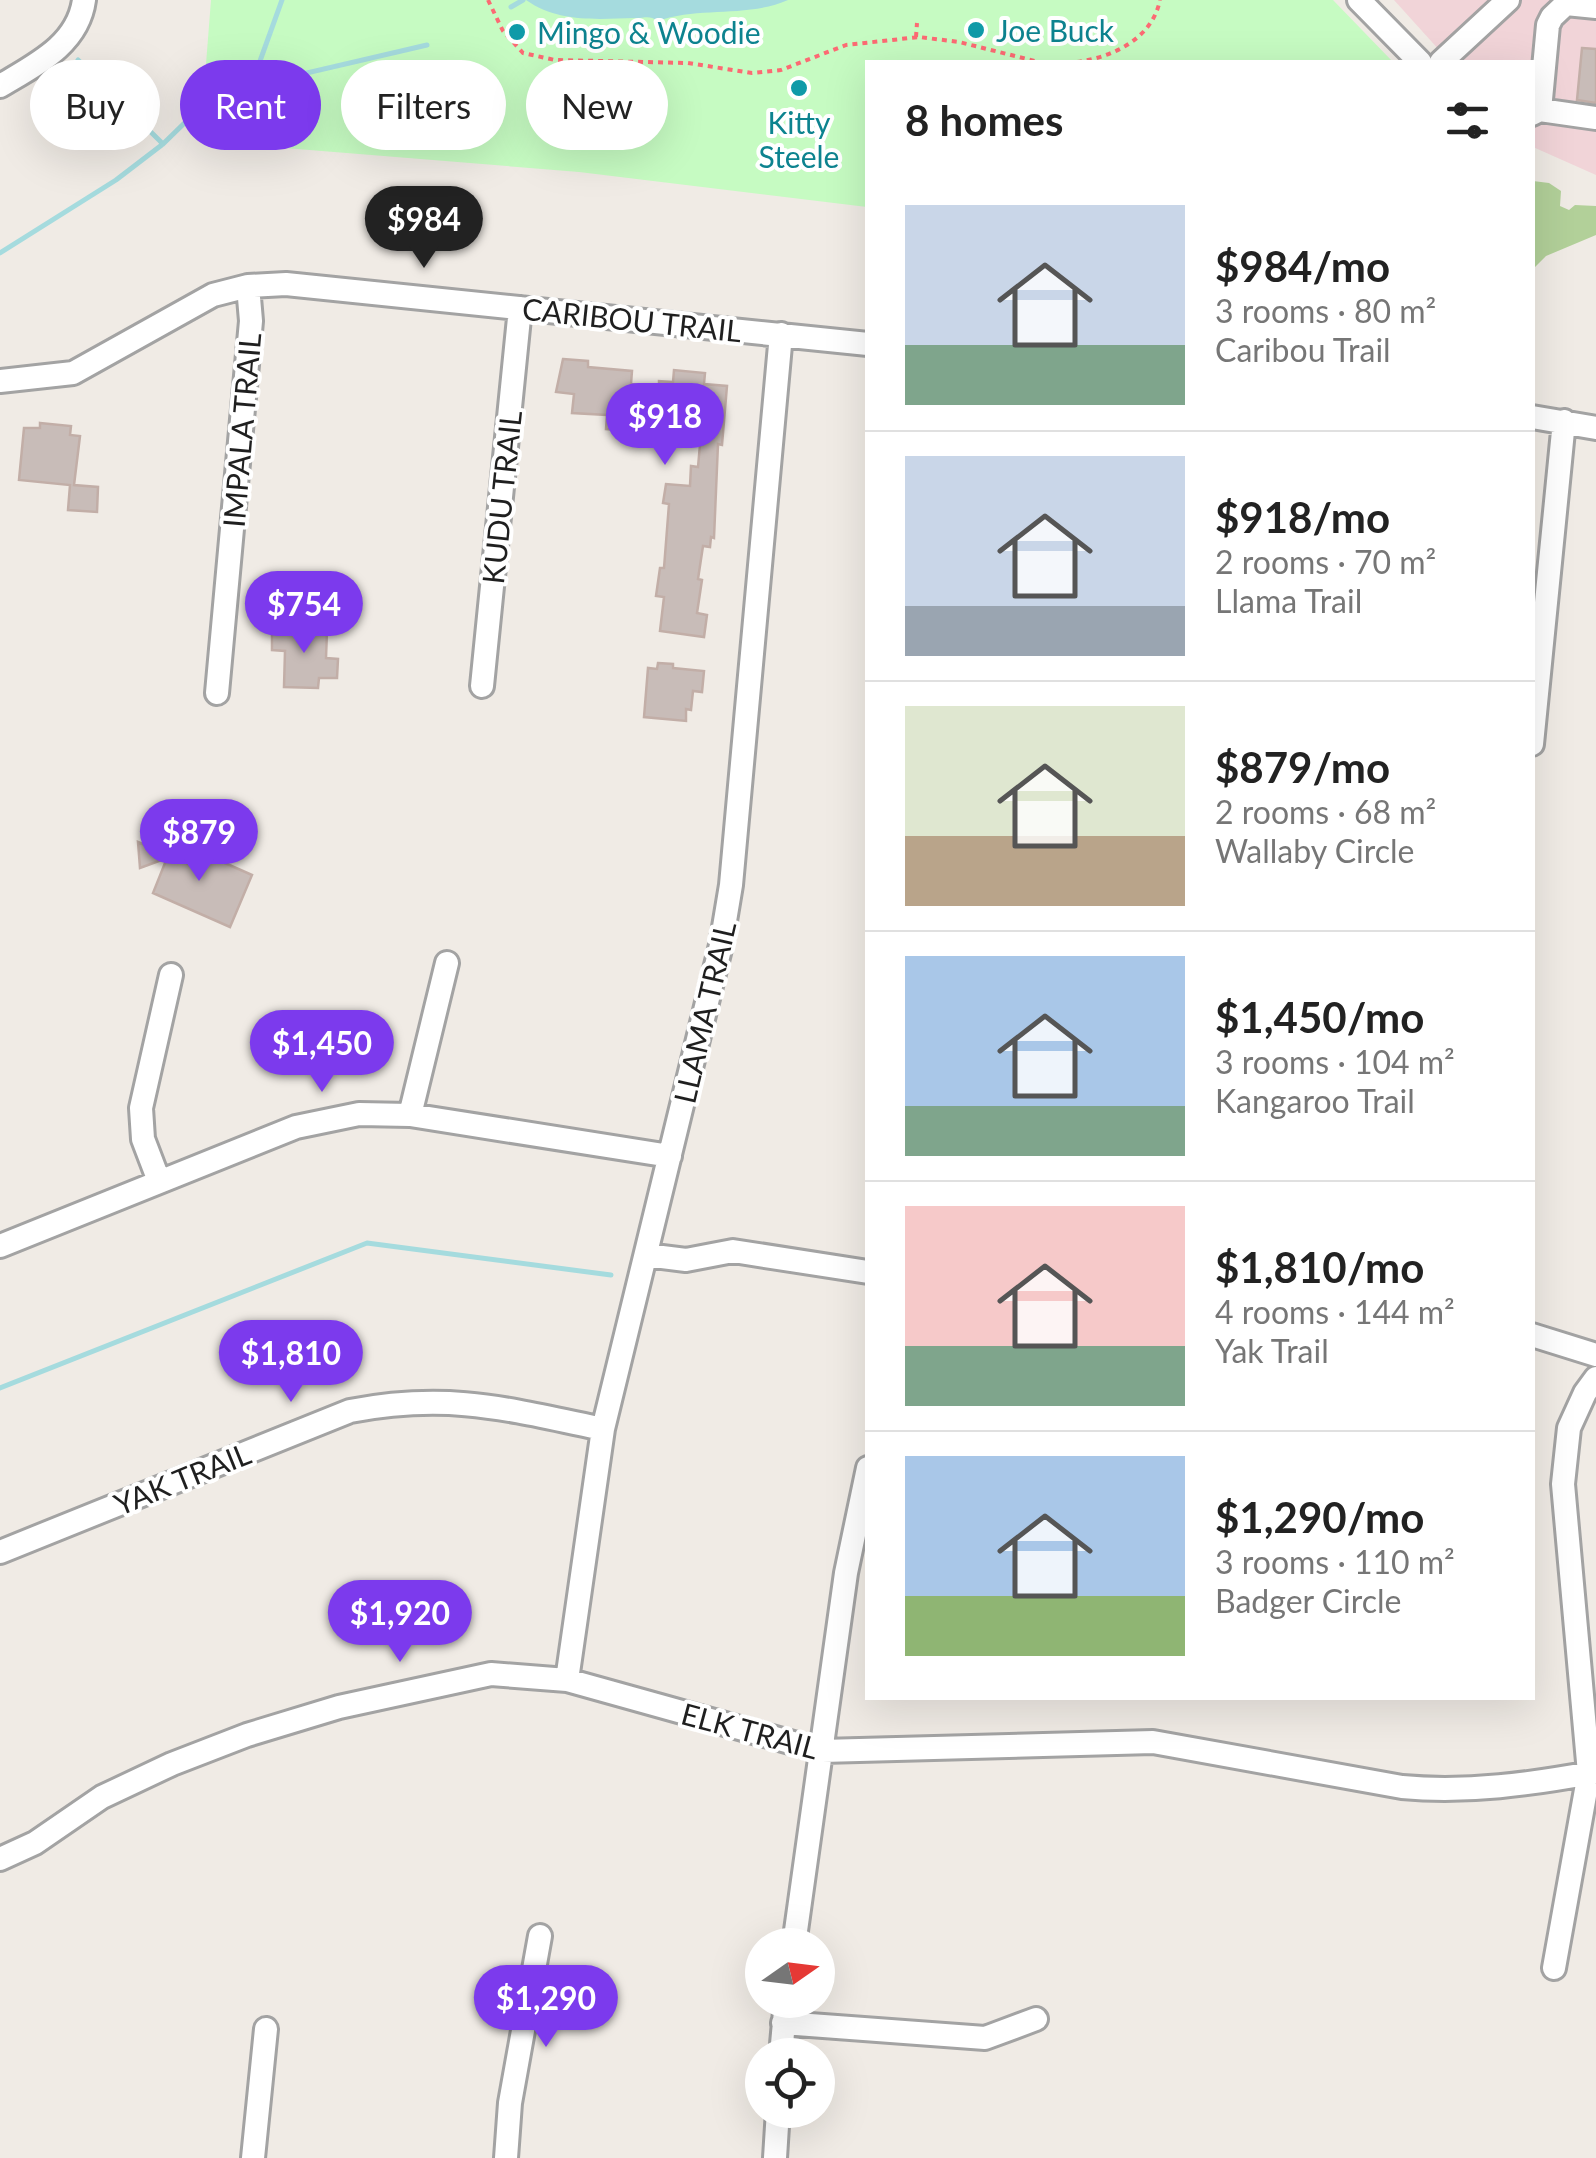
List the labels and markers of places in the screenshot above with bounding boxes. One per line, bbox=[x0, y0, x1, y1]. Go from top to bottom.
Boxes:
place label: Joe Buck bbox=[996, 12, 1115, 48]
place label: Mingo & Woodie bbox=[537, 14, 761, 50]
marker: Joe Buck bbox=[965, 19, 987, 41]
marker: Mingo & Woodie bbox=[506, 21, 528, 43]
marker: Kitty Steele bbox=[788, 77, 810, 99]
place label: Kitty Steele bbox=[759, 104, 839, 174]
pin: $984 bbox=[365, 186, 483, 271]
pin: $918 bbox=[606, 383, 724, 468]
pin: $754 bbox=[245, 571, 363, 656]
pin: $879 bbox=[140, 799, 258, 884]
pin: $1,450 bbox=[241, 1010, 403, 1095]
pin: $1,810 bbox=[210, 1320, 372, 1405]
pin: $1,920 bbox=[319, 1580, 481, 1665]
pin: $1,290 bbox=[465, 1965, 627, 2050]

